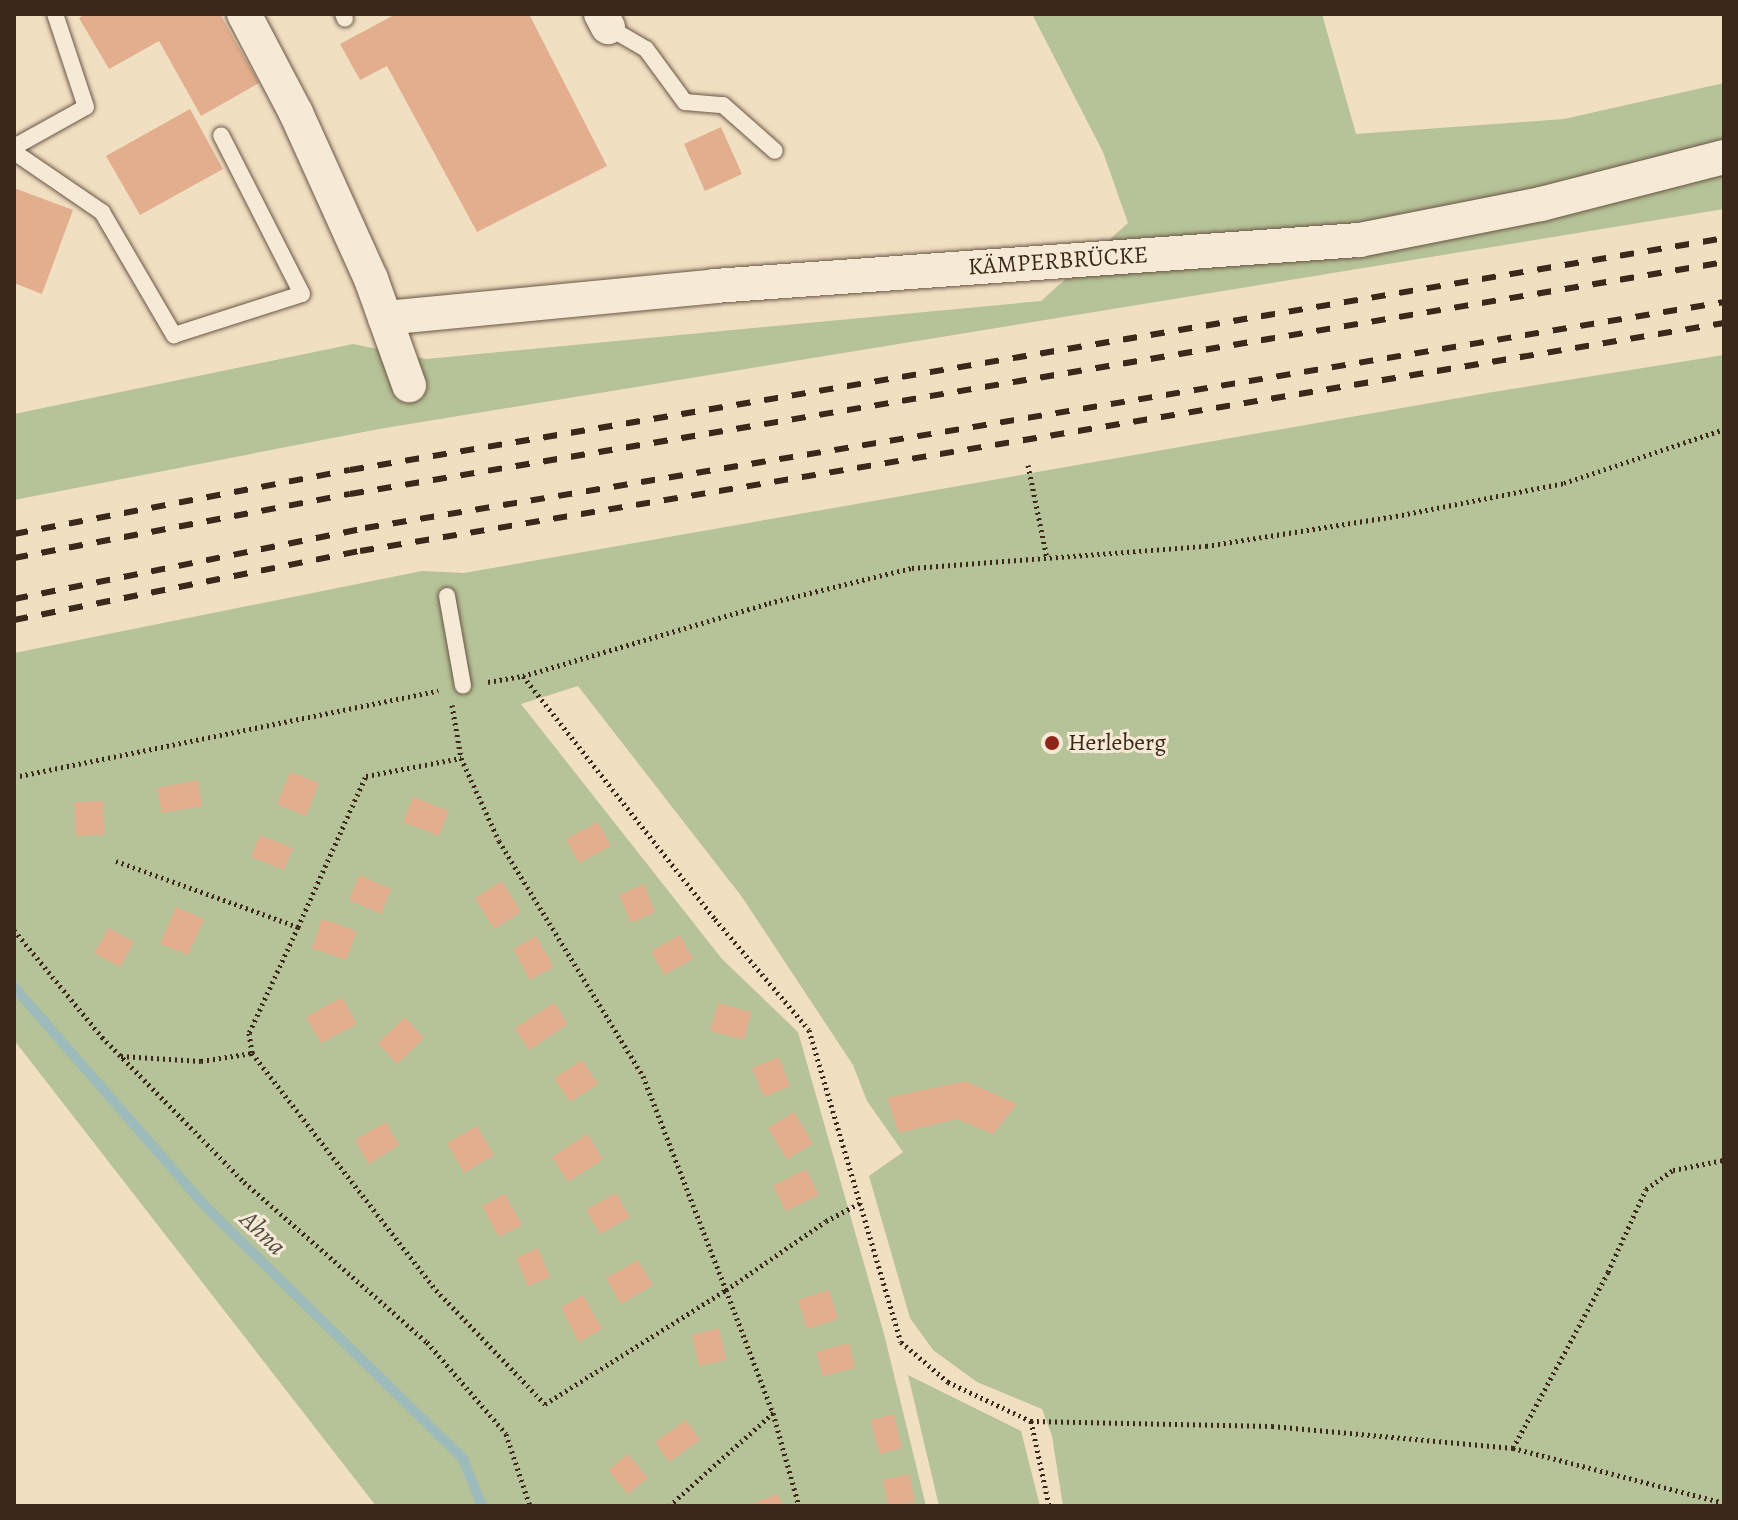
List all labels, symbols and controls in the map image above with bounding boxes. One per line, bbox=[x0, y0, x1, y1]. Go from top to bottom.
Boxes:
street label: KÄMPERBRÜCKE bbox=[967, 240, 1149, 282]
place label: Herleberg bbox=[1068, 729, 1166, 757]
marker: Herleberg bbox=[1043, 734, 1061, 752]
water label: Ahna bbox=[234, 1204, 292, 1262]

